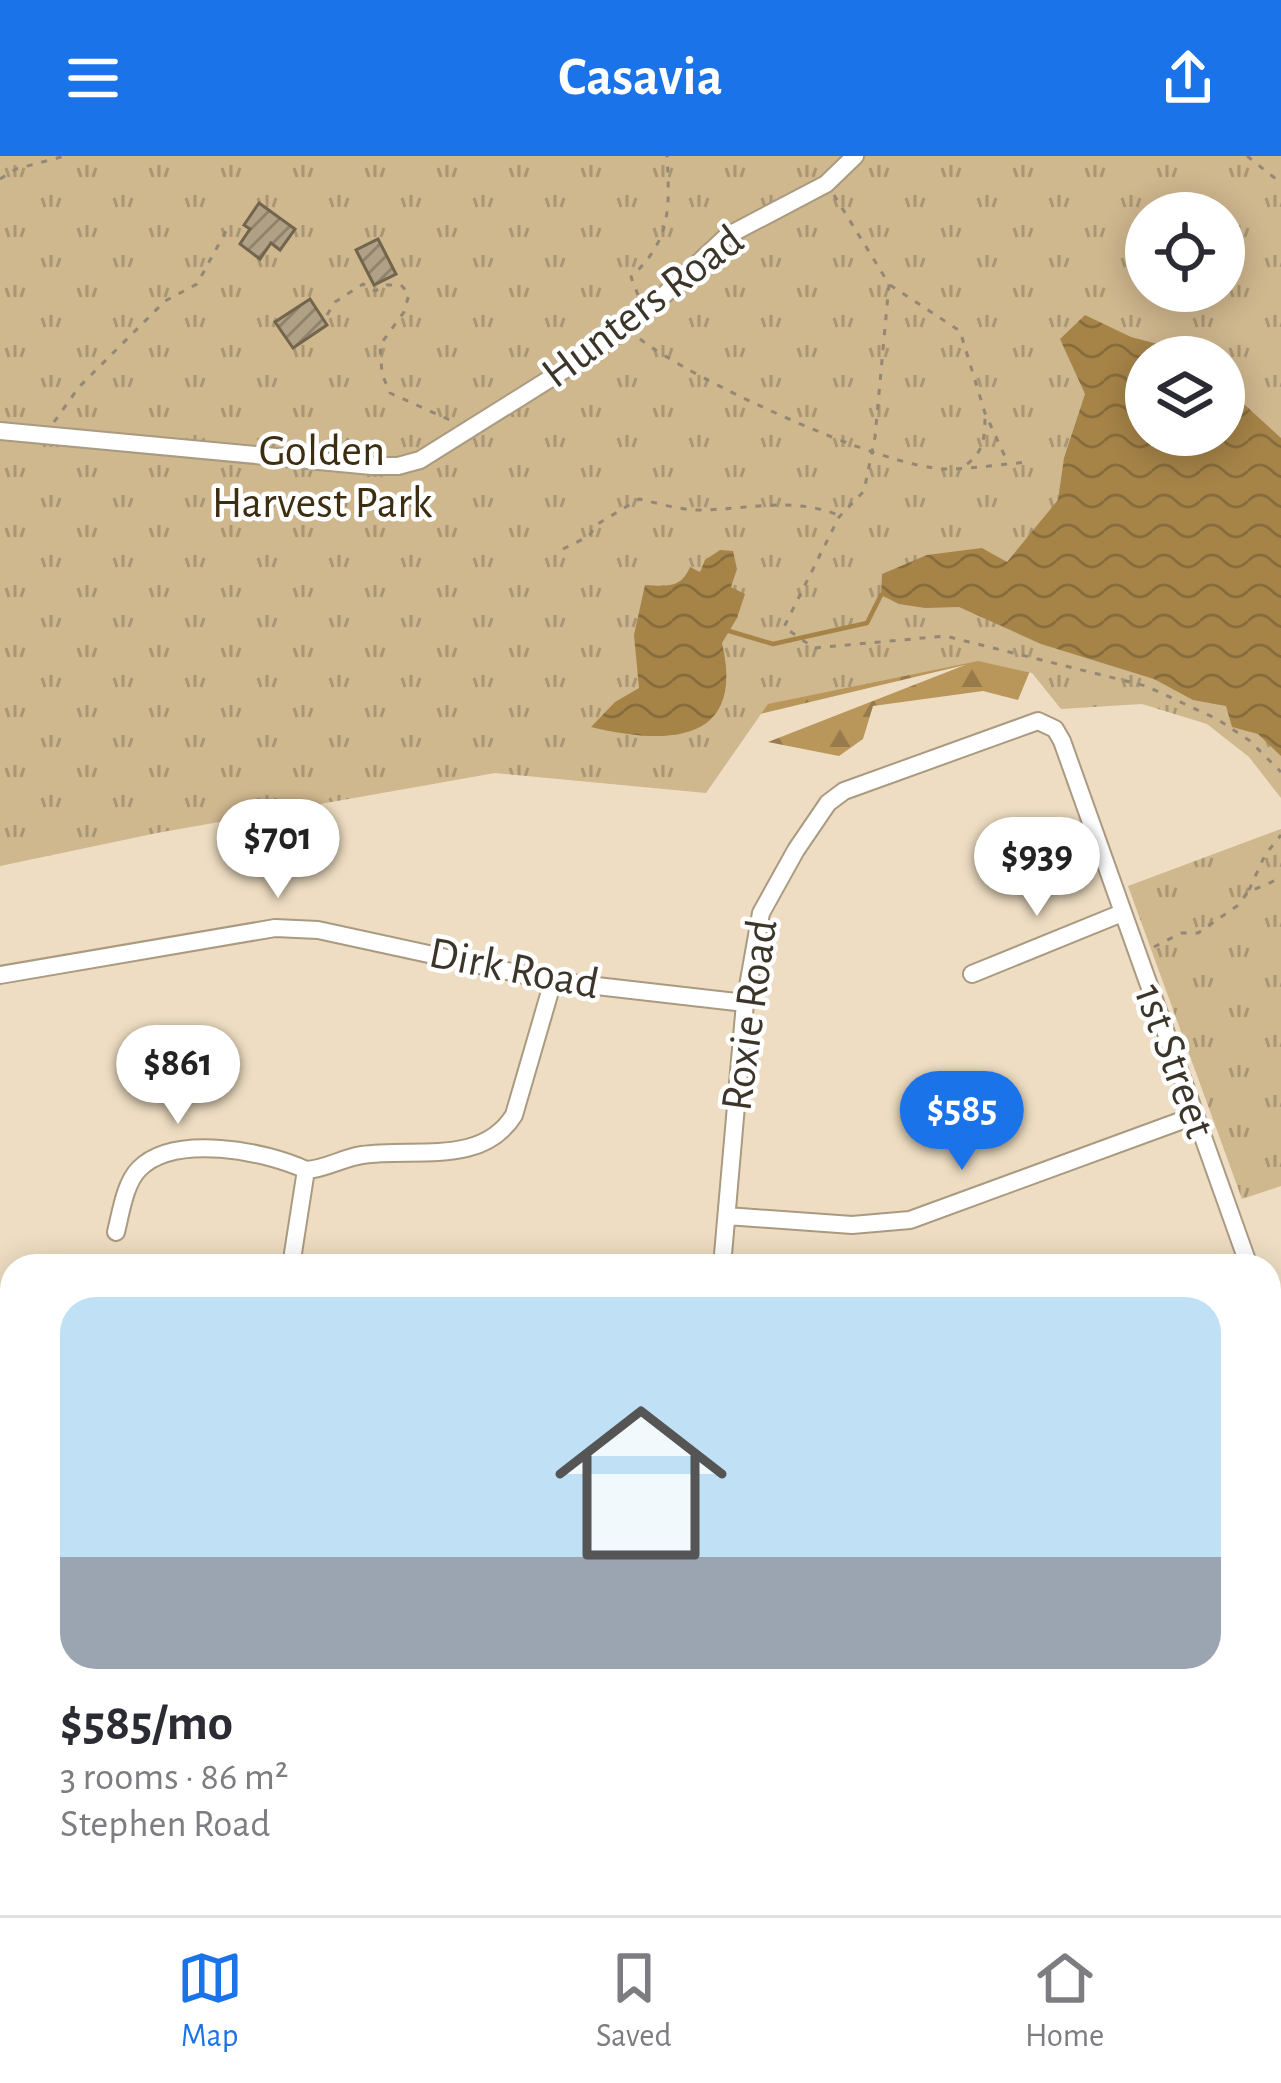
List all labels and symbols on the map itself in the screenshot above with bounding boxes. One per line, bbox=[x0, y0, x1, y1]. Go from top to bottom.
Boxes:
street label: Hunters Road bbox=[534, 217, 752, 397]
park label: Golden Harvest Park bbox=[212, 429, 433, 526]
pin: $701 bbox=[207, 799, 349, 901]
pin: $939 bbox=[966, 817, 1108, 919]
street label: Roxie Road bbox=[714, 916, 786, 1114]
street label: Dirk Road bbox=[425, 931, 603, 1007]
street label: 1st Street bbox=[1126, 978, 1222, 1144]
pin: $861 bbox=[107, 1025, 249, 1127]
pin: $585 bbox=[891, 1071, 1033, 1173]

